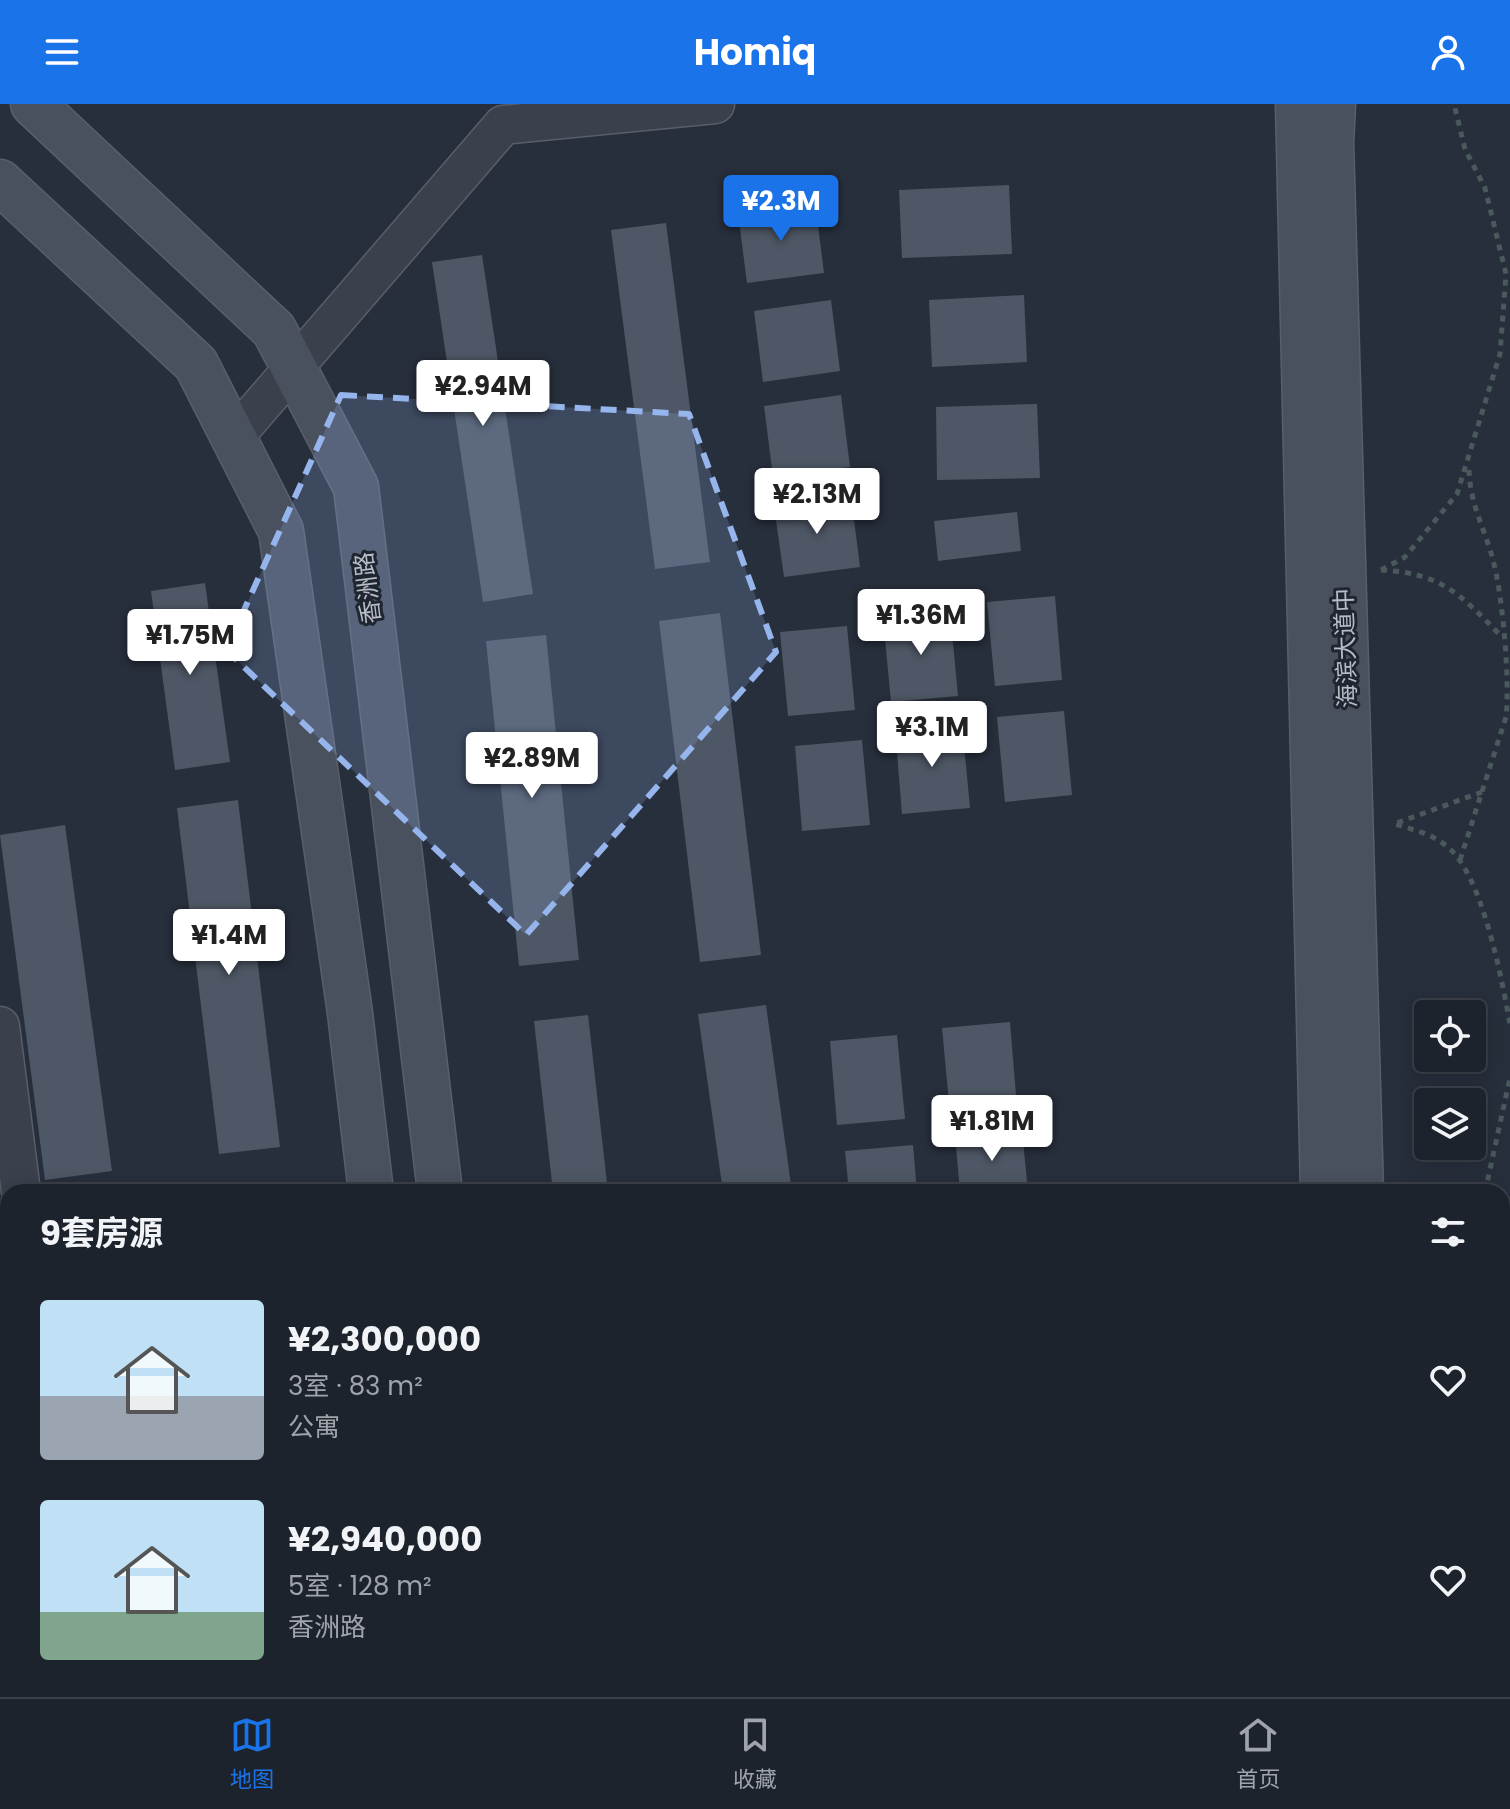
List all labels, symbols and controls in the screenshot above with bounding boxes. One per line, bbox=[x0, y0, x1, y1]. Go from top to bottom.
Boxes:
text: Homiq bbox=[694, 27, 816, 78]
icon: menu bbox=[40, 30, 84, 74]
icon: person bbox=[1426, 30, 1470, 74]
pin: ¥2.3M bbox=[725, 175, 837, 243]
text: ¥2.3M bbox=[741, 183, 821, 219]
pin: ¥2.94M bbox=[418, 360, 548, 428]
text: ¥2.94M bbox=[434, 368, 532, 404]
pin: ¥2.13M bbox=[752, 468, 882, 536]
text: ¥2.13M bbox=[773, 476, 862, 512]
street label: 香洲路 bbox=[347, 550, 388, 626]
street label: 海滨大道中 bbox=[1327, 587, 1364, 709]
pin: ¥1.36M bbox=[856, 589, 986, 657]
text: ¥1.36M bbox=[876, 597, 966, 633]
pin: ¥1.75M bbox=[125, 609, 255, 677]
text: ¥1.75M bbox=[145, 617, 235, 653]
pin: ¥3.1M bbox=[876, 701, 988, 769]
text: ¥3.1M bbox=[895, 709, 969, 745]
pin: ¥2.89M bbox=[467, 732, 597, 800]
text: ¥2.89M bbox=[484, 740, 580, 776]
pin: ¥1.4M bbox=[173, 909, 285, 977]
text: ¥1.4M bbox=[191, 917, 267, 953]
map controls bbox=[1414, 1000, 1486, 1160]
button: locate bbox=[1414, 1000, 1486, 1072]
button: layers bbox=[1414, 1088, 1486, 1160]
pin: ¥1.81M bbox=[927, 1095, 1057, 1163]
text: ¥1.81M bbox=[949, 1103, 1035, 1139]
text: 9套房源 bbox=[40, 1209, 163, 1257]
icon: filters bbox=[1426, 1210, 1470, 1254]
text: ¥2,300,000 bbox=[288, 1315, 481, 1363]
icon: home bbox=[104, 1332, 200, 1428]
icon: heart bbox=[1426, 1358, 1470, 1402]
text: 3室 · 83 m² bbox=[288, 1368, 423, 1404]
text: 公寓 bbox=[288, 1409, 340, 1445]
text: ¥2,940,000 bbox=[288, 1515, 482, 1563]
icon: home bbox=[104, 1532, 200, 1628]
icon: heart bbox=[1426, 1558, 1470, 1602]
text: 5室 · 128 m² bbox=[288, 1568, 432, 1604]
text: 香洲路 bbox=[288, 1609, 366, 1645]
tab: 地图 bbox=[230, 1713, 274, 1796]
tab: 收藏 bbox=[733, 1713, 777, 1796]
tab: 首页 bbox=[1236, 1713, 1280, 1796]

